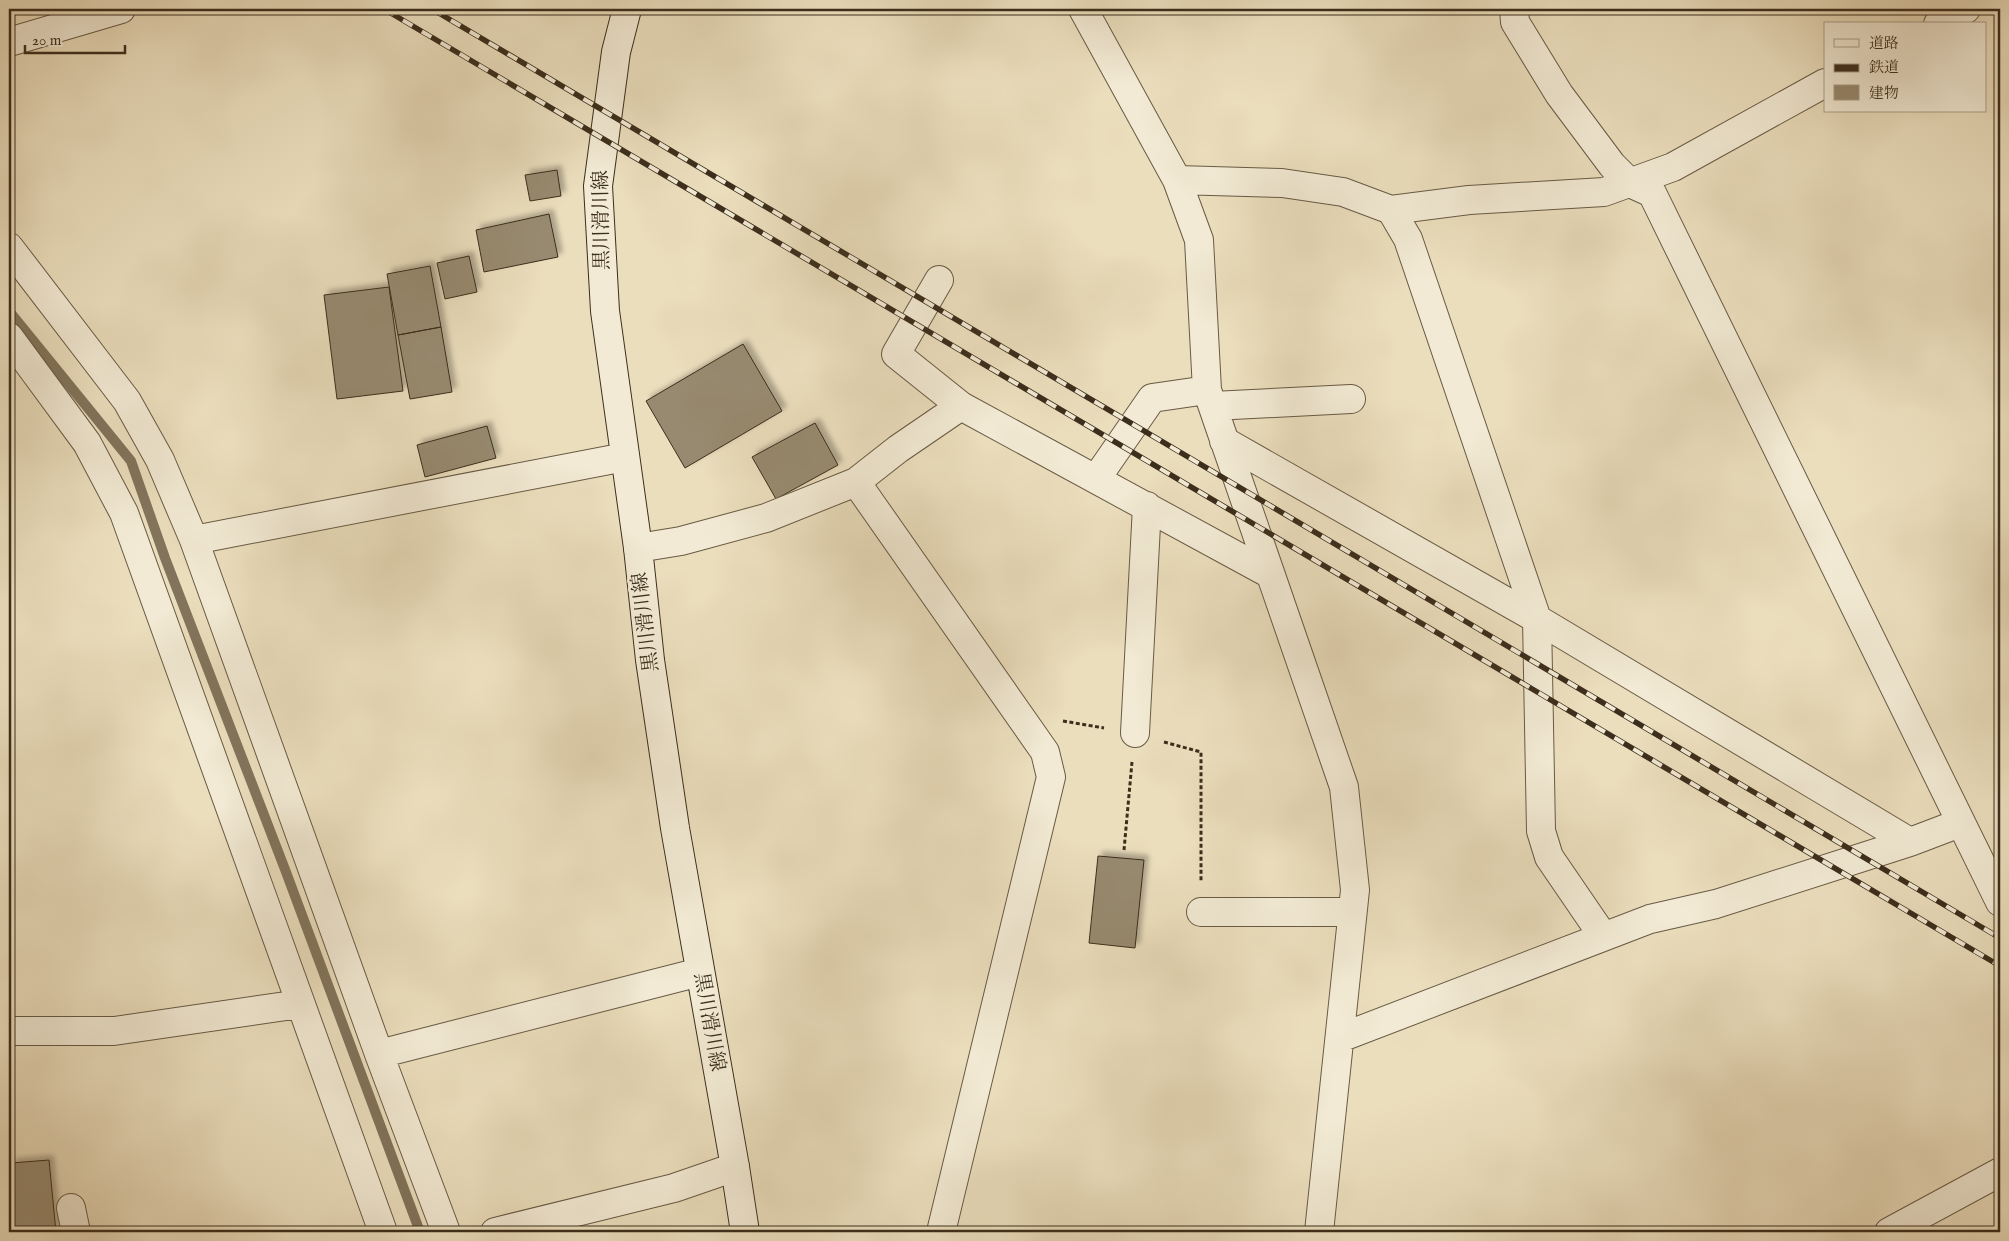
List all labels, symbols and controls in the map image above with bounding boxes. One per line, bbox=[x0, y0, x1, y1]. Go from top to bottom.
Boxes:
scale bar bbox=[25, 22, 125, 54]
legend bbox=[1824, 22, 1986, 112]
text: 20 m bbox=[32, 31, 62, 50]
text: 道路 bbox=[1869, 34, 1899, 53]
text: 鉄道 bbox=[1869, 58, 1899, 77]
text: 建物 bbox=[1869, 84, 1899, 103]
street label: 黒川滑川線 bbox=[589, 170, 615, 270]
street label: 黒川滑川線 bbox=[627, 571, 665, 673]
street label: 黒川滑川線 bbox=[688, 971, 730, 1073]

